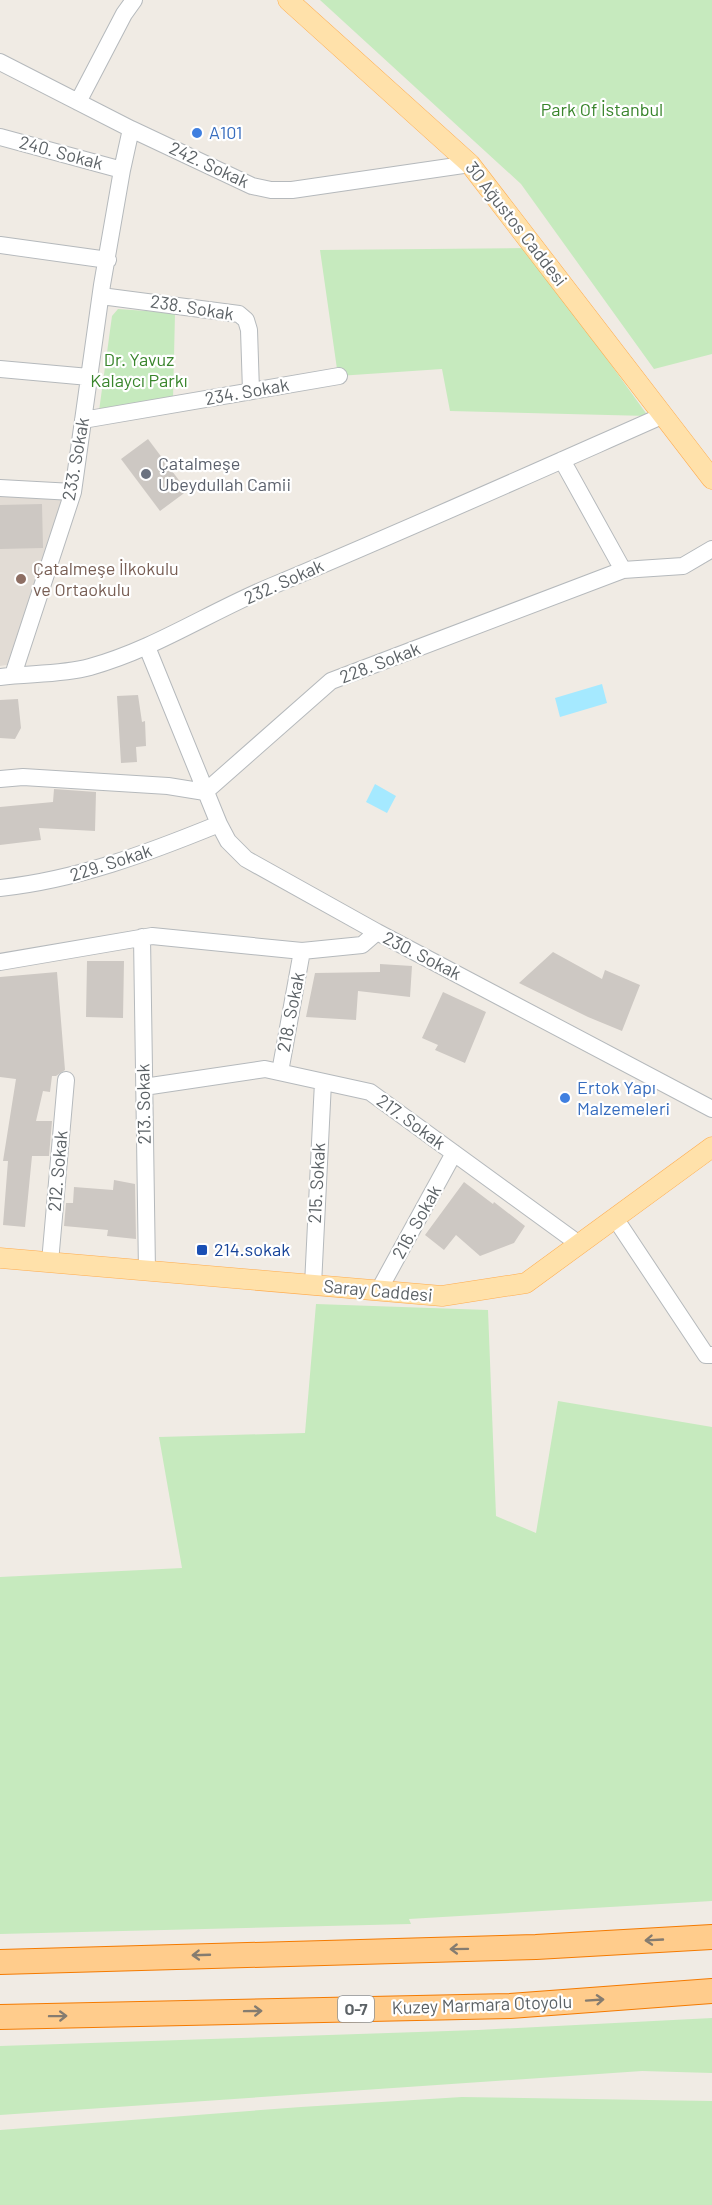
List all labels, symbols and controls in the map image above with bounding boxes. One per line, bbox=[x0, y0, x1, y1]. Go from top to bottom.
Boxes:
park label: Park Of İstanbul bbox=[541, 98, 663, 120]
place label: A101 bbox=[209, 121, 242, 143]
marker: A101 bbox=[190, 126, 204, 140]
street label: 240. Sokak bbox=[17, 130, 106, 174]
street label: 242. Sokak bbox=[166, 136, 253, 192]
street label: 30 Ağustos Caddesi bbox=[461, 157, 572, 290]
street label: 238. Sokak bbox=[149, 290, 235, 324]
park label: Dr. Yavuz Kalaycı Parkı bbox=[90, 348, 188, 391]
street label: 234. Sokak bbox=[203, 373, 290, 409]
street label: 233. Sokak bbox=[57, 416, 93, 502]
place label: Çatalmeşe Ubeydullah Camii bbox=[158, 452, 291, 495]
marker: Çatalmeşe Ubeydullah Camii bbox=[139, 467, 153, 481]
street label: 232. Sokak bbox=[241, 554, 327, 608]
place label: Çatalmeşe İlkokulu ve Ortaokulu bbox=[33, 557, 179, 600]
marker: Çatalmeşe İlkokulu ve Ortaokulu bbox=[14, 572, 28, 586]
street label: 228. Sokak bbox=[336, 637, 423, 688]
street label: 229. Sokak bbox=[67, 839, 154, 886]
street label: 230. Sokak bbox=[380, 926, 465, 984]
street label: 218. Sokak bbox=[271, 970, 309, 1054]
street label: 213. Sokak bbox=[131, 1063, 155, 1145]
place label: Ertok Yapı Malzemeleri bbox=[577, 1076, 670, 1119]
street label: 217. Sokak bbox=[373, 1089, 450, 1153]
marker: Ertok Yapı Malzemeleri bbox=[558, 1091, 572, 1105]
street label: 212. Sokak bbox=[43, 1129, 72, 1212]
street label: 215. Sokak bbox=[303, 1142, 329, 1224]
street label: 216. Sokak bbox=[387, 1181, 445, 1262]
place label: 214.sokak bbox=[214, 1238, 290, 1260]
marker: 214.sokak bbox=[195, 1243, 209, 1257]
street label: Saray Caddesi bbox=[323, 1274, 434, 1306]
one-way arrow bbox=[644, 1935, 664, 1946]
one-way arrow bbox=[449, 1943, 469, 1954]
one-way arrow bbox=[191, 1950, 211, 1961]
street label: Kuzey Marmara Otoyolu bbox=[391, 1990, 573, 2018]
one-way arrow bbox=[585, 1994, 605, 2005]
road number: O-7 bbox=[338, 1996, 374, 2022]
one-way arrow bbox=[243, 2005, 263, 2017]
one-way arrow bbox=[48, 2010, 68, 2022]

